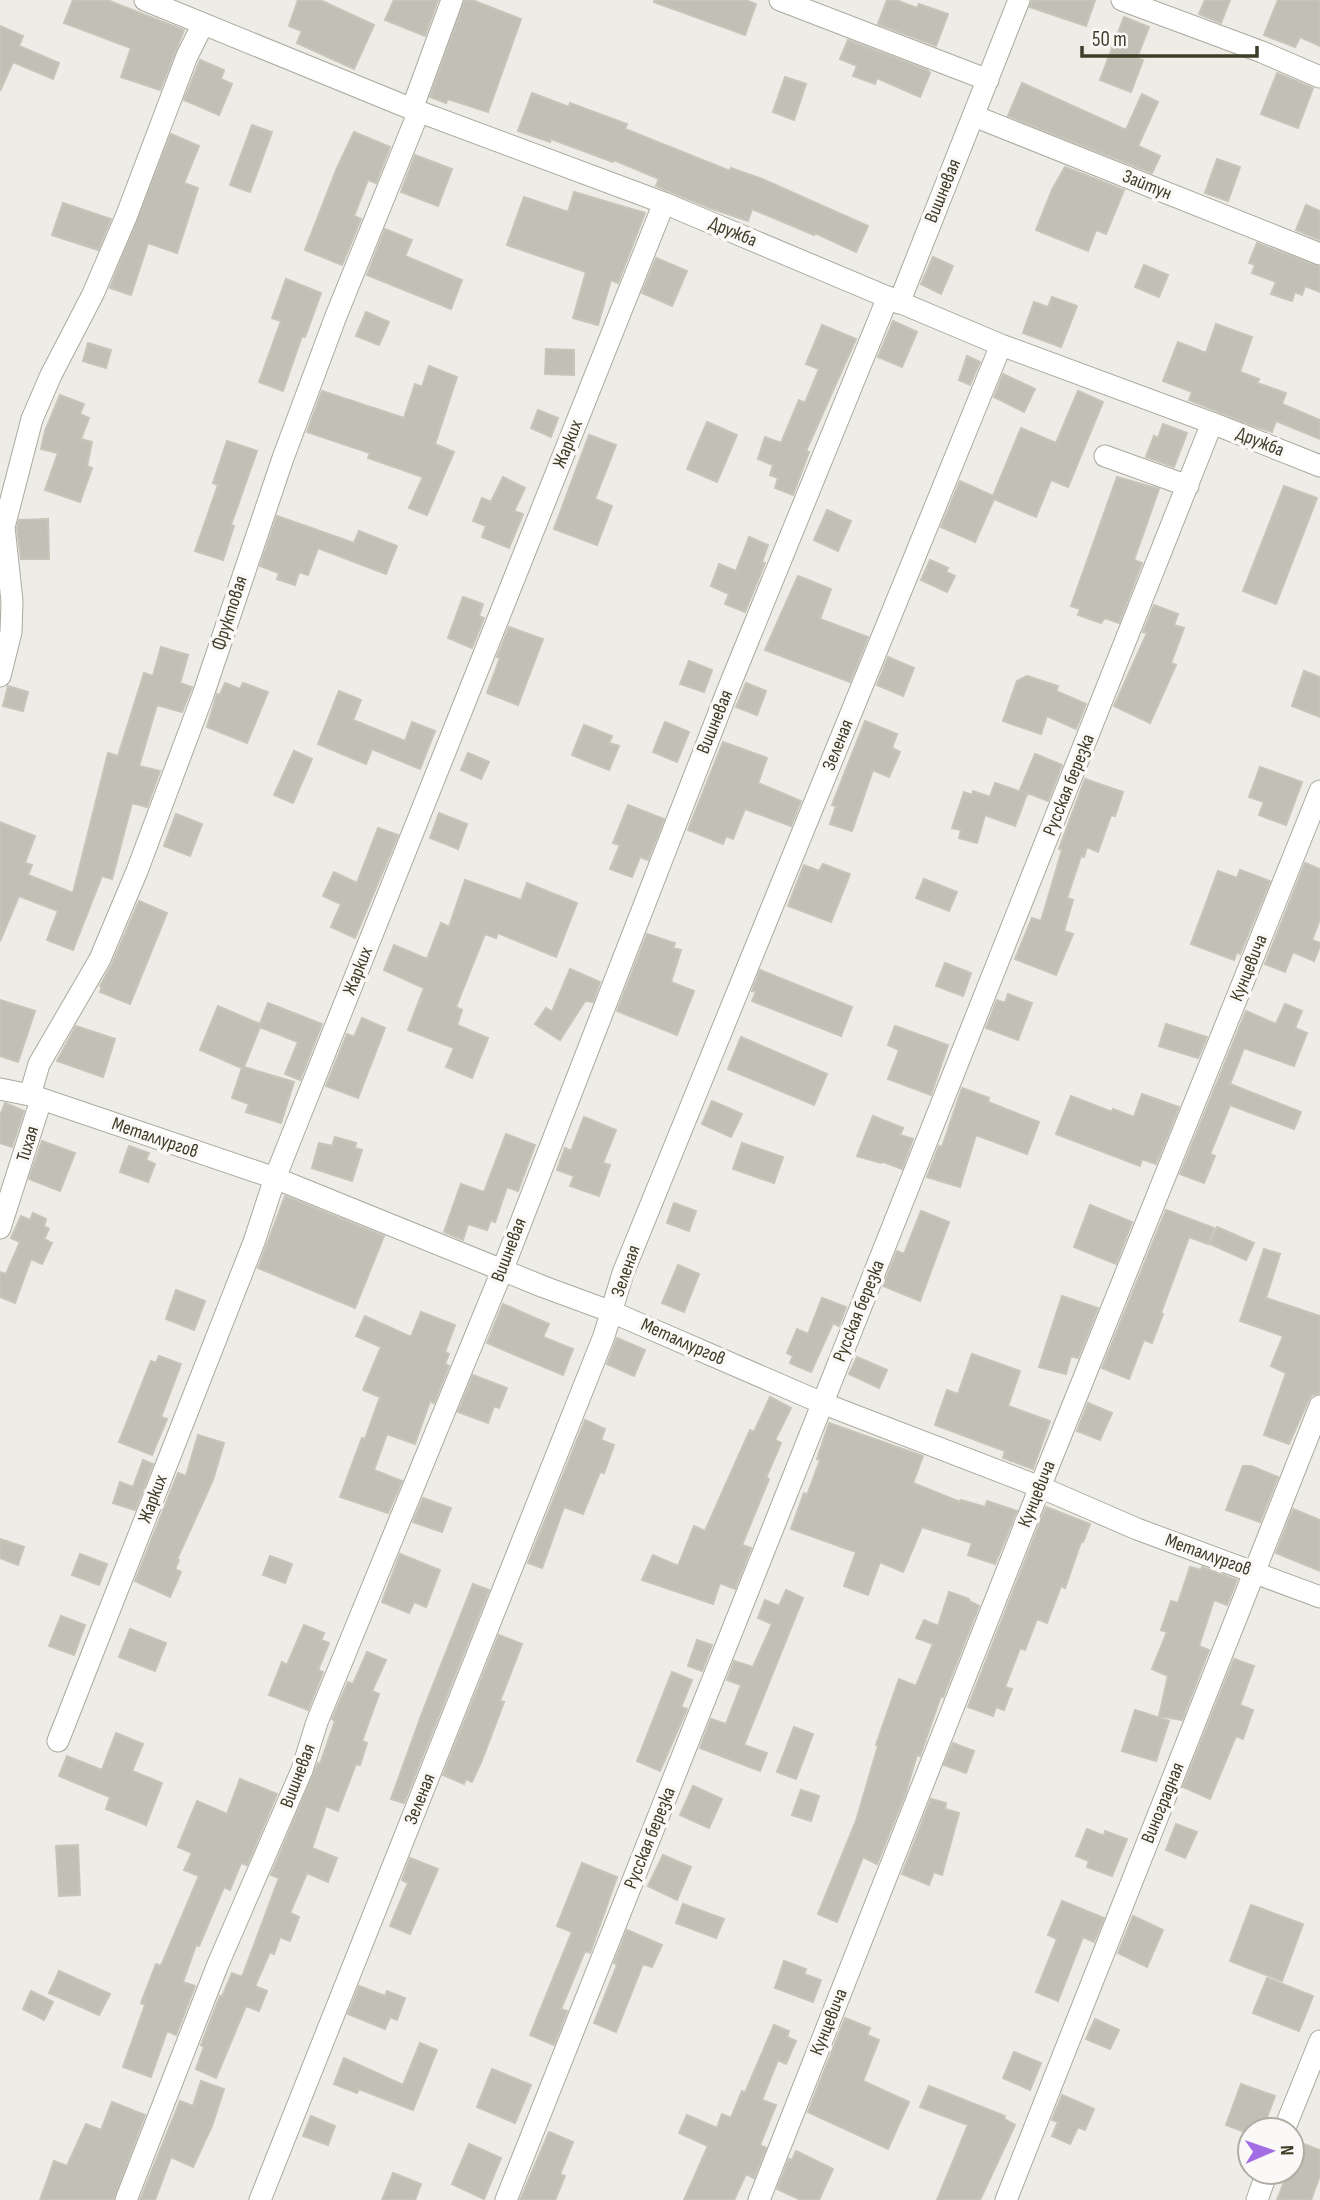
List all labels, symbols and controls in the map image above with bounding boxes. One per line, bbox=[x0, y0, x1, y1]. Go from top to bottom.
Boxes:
scale bar bbox=[1082, 14, 1257, 58]
text: 50 m bbox=[1092, 27, 1127, 52]
street label: Вишневая bbox=[920, 156, 966, 226]
street label: Зайтун bbox=[1119, 165, 1175, 205]
street label: Дружба bbox=[706, 212, 760, 252]
street label: Жарких bbox=[548, 417, 588, 471]
street label: Дружба bbox=[1233, 422, 1287, 462]
street label: Фруктовая bbox=[207, 573, 253, 653]
street label: Вишневая bbox=[692, 687, 738, 757]
street label: Зеленая bbox=[817, 716, 859, 774]
street label: Русская березка bbox=[1038, 731, 1100, 839]
street label: Кунцевича bbox=[1225, 931, 1273, 1005]
street label: Жарких bbox=[338, 944, 378, 998]
street label: Металлургов bbox=[109, 1112, 201, 1164]
street label: Тихая bbox=[12, 1123, 44, 1165]
street label: Вишневая bbox=[486, 1215, 532, 1285]
street label: Зеленая bbox=[606, 1242, 646, 1300]
street label: Русская березка bbox=[828, 1257, 890, 1365]
street label: Металлургов bbox=[637, 1313, 729, 1371]
street label: Кунцевича bbox=[1013, 1457, 1061, 1531]
street label: Жарких bbox=[133, 1472, 173, 1526]
street label: Металлургов bbox=[1162, 1529, 1254, 1581]
street label: Вишневая bbox=[275, 1741, 321, 1811]
street label: Виноградная bbox=[1136, 1759, 1190, 1847]
street label: Зеленая bbox=[399, 1770, 441, 1828]
street label: Русская березка bbox=[619, 1784, 681, 1892]
street label: Кунцевича bbox=[805, 1985, 853, 2059]
north arrow bbox=[1236, 2116, 1306, 2186]
text: N bbox=[1275, 2145, 1298, 2156]

